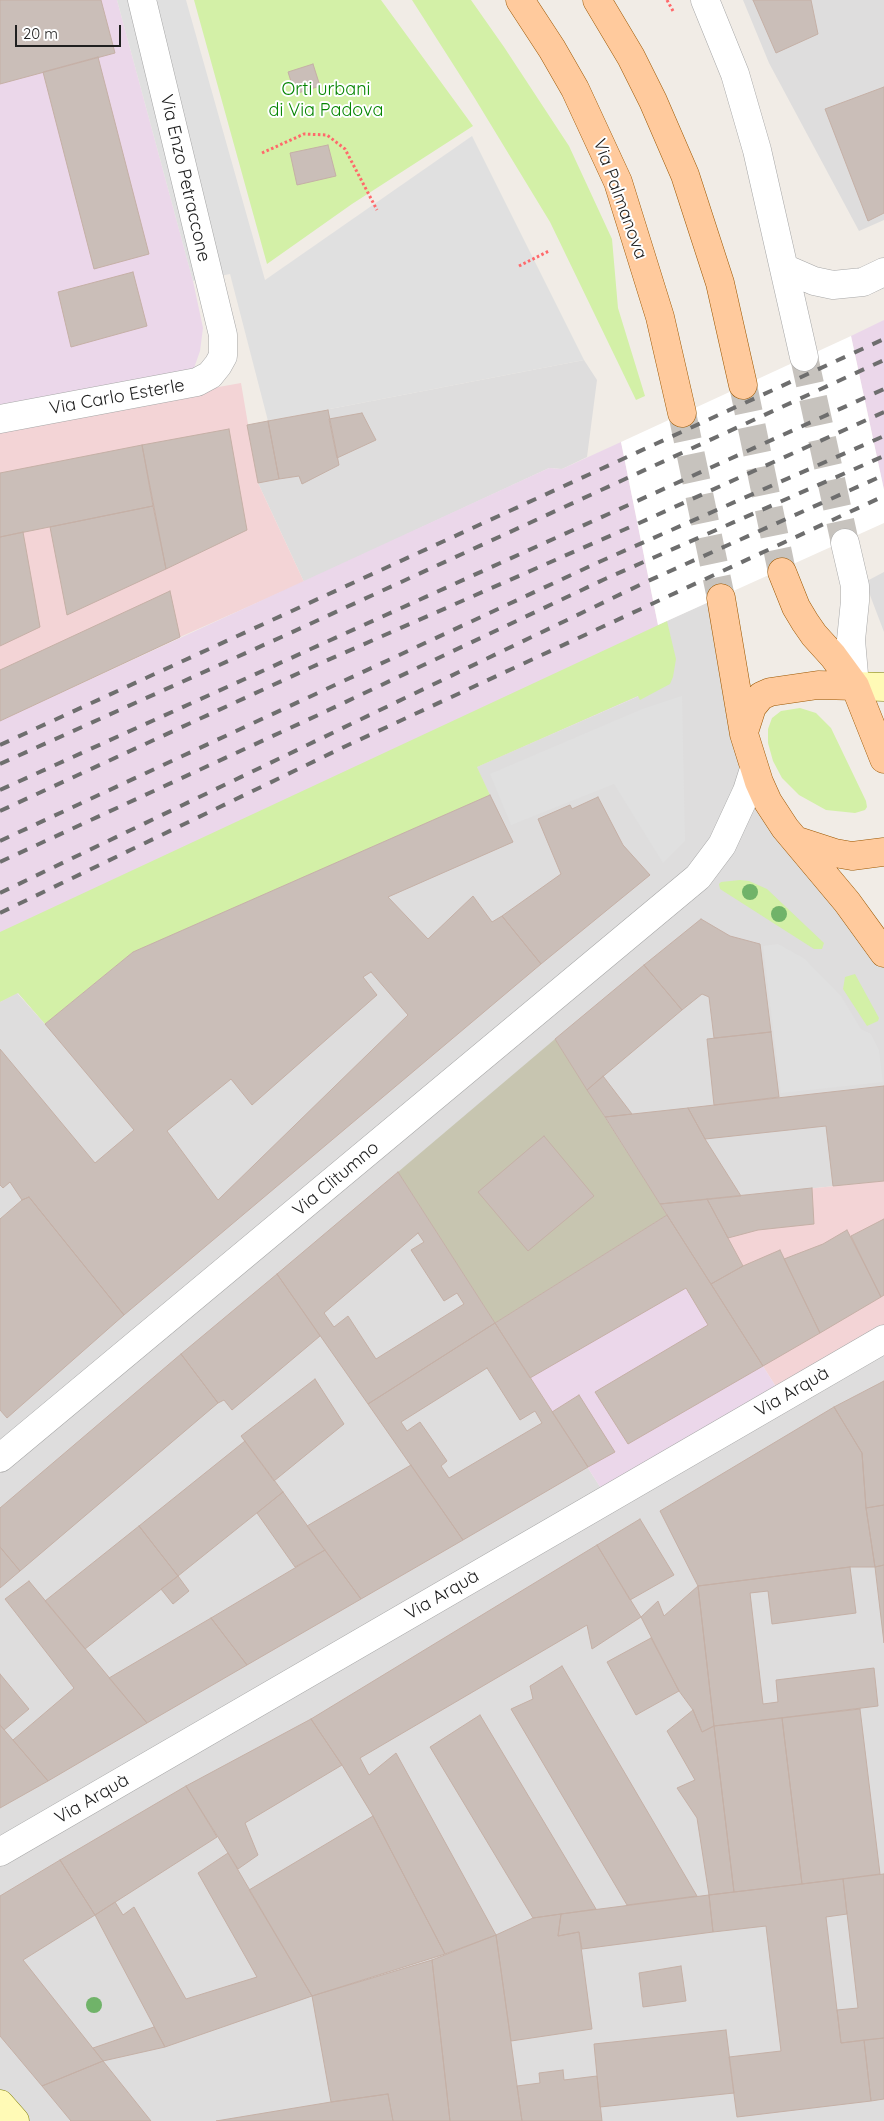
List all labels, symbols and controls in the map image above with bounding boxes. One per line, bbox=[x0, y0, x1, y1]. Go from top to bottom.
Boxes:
scale bar bbox=[18, 15, 124, 47]
text: 20 m bbox=[23, 24, 58, 43]
park label: Orti urbani di Via Padova bbox=[269, 79, 383, 122]
street label: Via Enzo Petraccone bbox=[155, 92, 215, 264]
street label: Via Palmanova bbox=[588, 136, 652, 262]
street label: Via Carlo Esterle bbox=[48, 374, 186, 420]
street label: Via Clitumno bbox=[289, 1137, 383, 1221]
street label: Via Arquà bbox=[751, 1362, 833, 1422]
street label: Via Arquà bbox=[401, 1565, 483, 1625]
street label: Via Arquà bbox=[51, 1769, 133, 1829]

